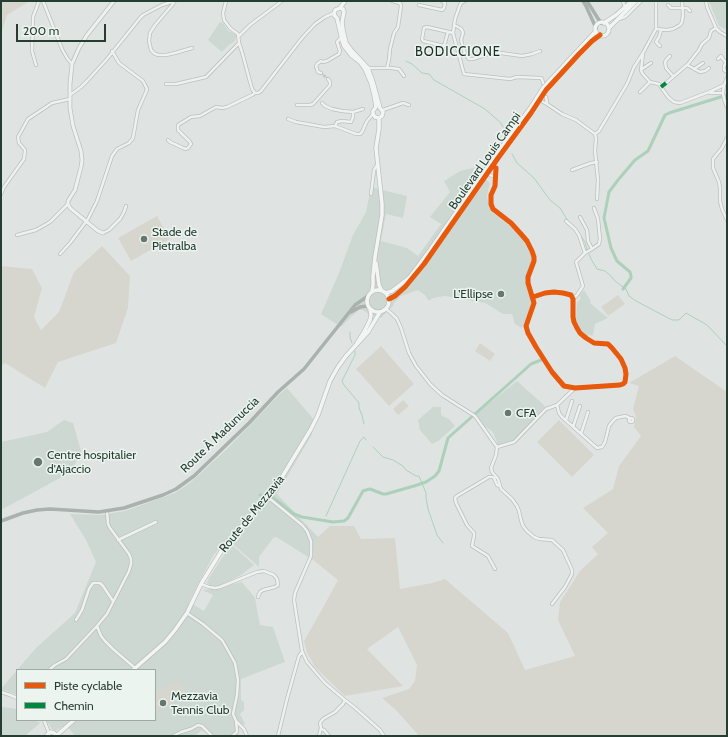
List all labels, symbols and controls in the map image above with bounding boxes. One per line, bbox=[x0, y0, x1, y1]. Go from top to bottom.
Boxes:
scale bar bbox=[18, 16, 108, 42]
text: 200 m bbox=[23, 23, 59, 38]
district label: BODICCIONE bbox=[415, 44, 501, 60]
street label: Boulevard Louis Campi bbox=[446, 110, 524, 212]
place label: Stade de Pietralba bbox=[152, 225, 197, 253]
marker: Stade de Pietralba bbox=[139, 234, 149, 244]
place label: L'Ellipse bbox=[453, 287, 493, 301]
marker: L'Ellipse bbox=[496, 289, 506, 299]
street label: Route À Madunuccia bbox=[178, 394, 262, 476]
place label: CFA bbox=[516, 406, 536, 420]
marker: CFA bbox=[503, 408, 513, 418]
place label: Centre hospitalier d'Ajaccio bbox=[47, 448, 136, 476]
marker: Centre hospitalier d'Ajaccio bbox=[32, 456, 44, 468]
street label: Route de Mezzavia bbox=[216, 473, 288, 555]
legend bbox=[16, 669, 156, 721]
text: Piste cyclable bbox=[54, 678, 122, 693]
place label: Mezzavia Tennis Club bbox=[171, 689, 229, 717]
text: Chemin bbox=[54, 698, 94, 713]
marker: Mezzavia Tennis Club bbox=[158, 698, 168, 708]

